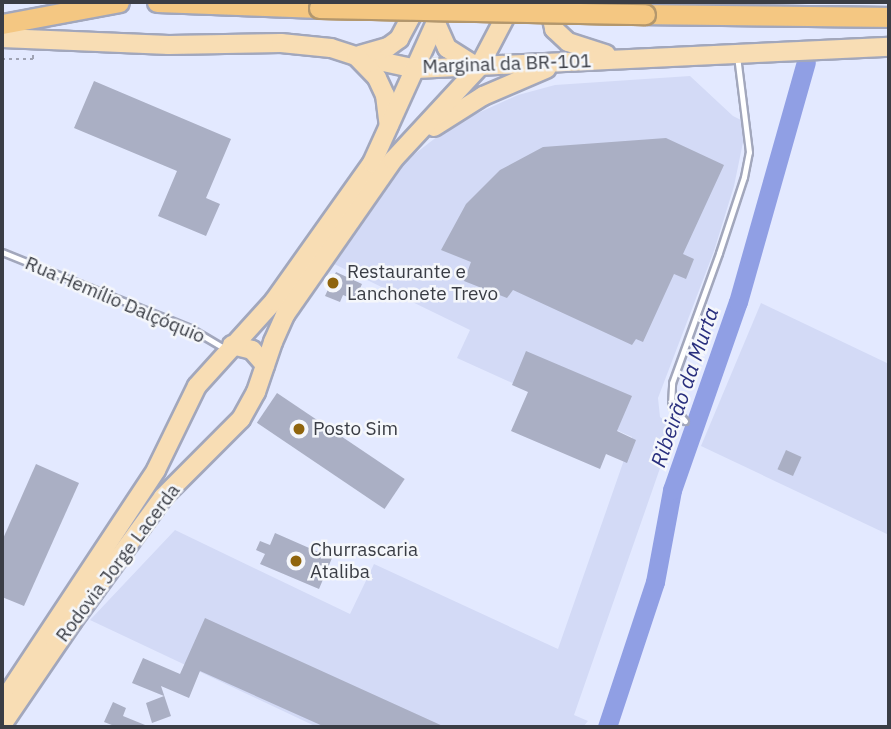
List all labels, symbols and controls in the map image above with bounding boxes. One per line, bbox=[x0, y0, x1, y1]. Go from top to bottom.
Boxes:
street label: Marginal da BR-101 bbox=[422, 50, 592, 78]
street label: Rua Hemílio Dalçóquio bbox=[22, 252, 208, 348]
place label: Restaurante e Lanchonete Trevo bbox=[347, 261, 498, 305]
marker: Restaurante e Lanchonete Trevo bbox=[325, 275, 341, 291]
water label: Ribeirão da Murta bbox=[645, 304, 723, 470]
place label: Posto Sim bbox=[313, 418, 398, 440]
marker: Posto Sim bbox=[291, 421, 307, 437]
street label: Rodovia Jorge Lacerda bbox=[51, 479, 185, 647]
place label: Churrascaria Ataliba bbox=[310, 539, 418, 583]
marker: Churrascaria Ataliba bbox=[288, 553, 304, 569]

